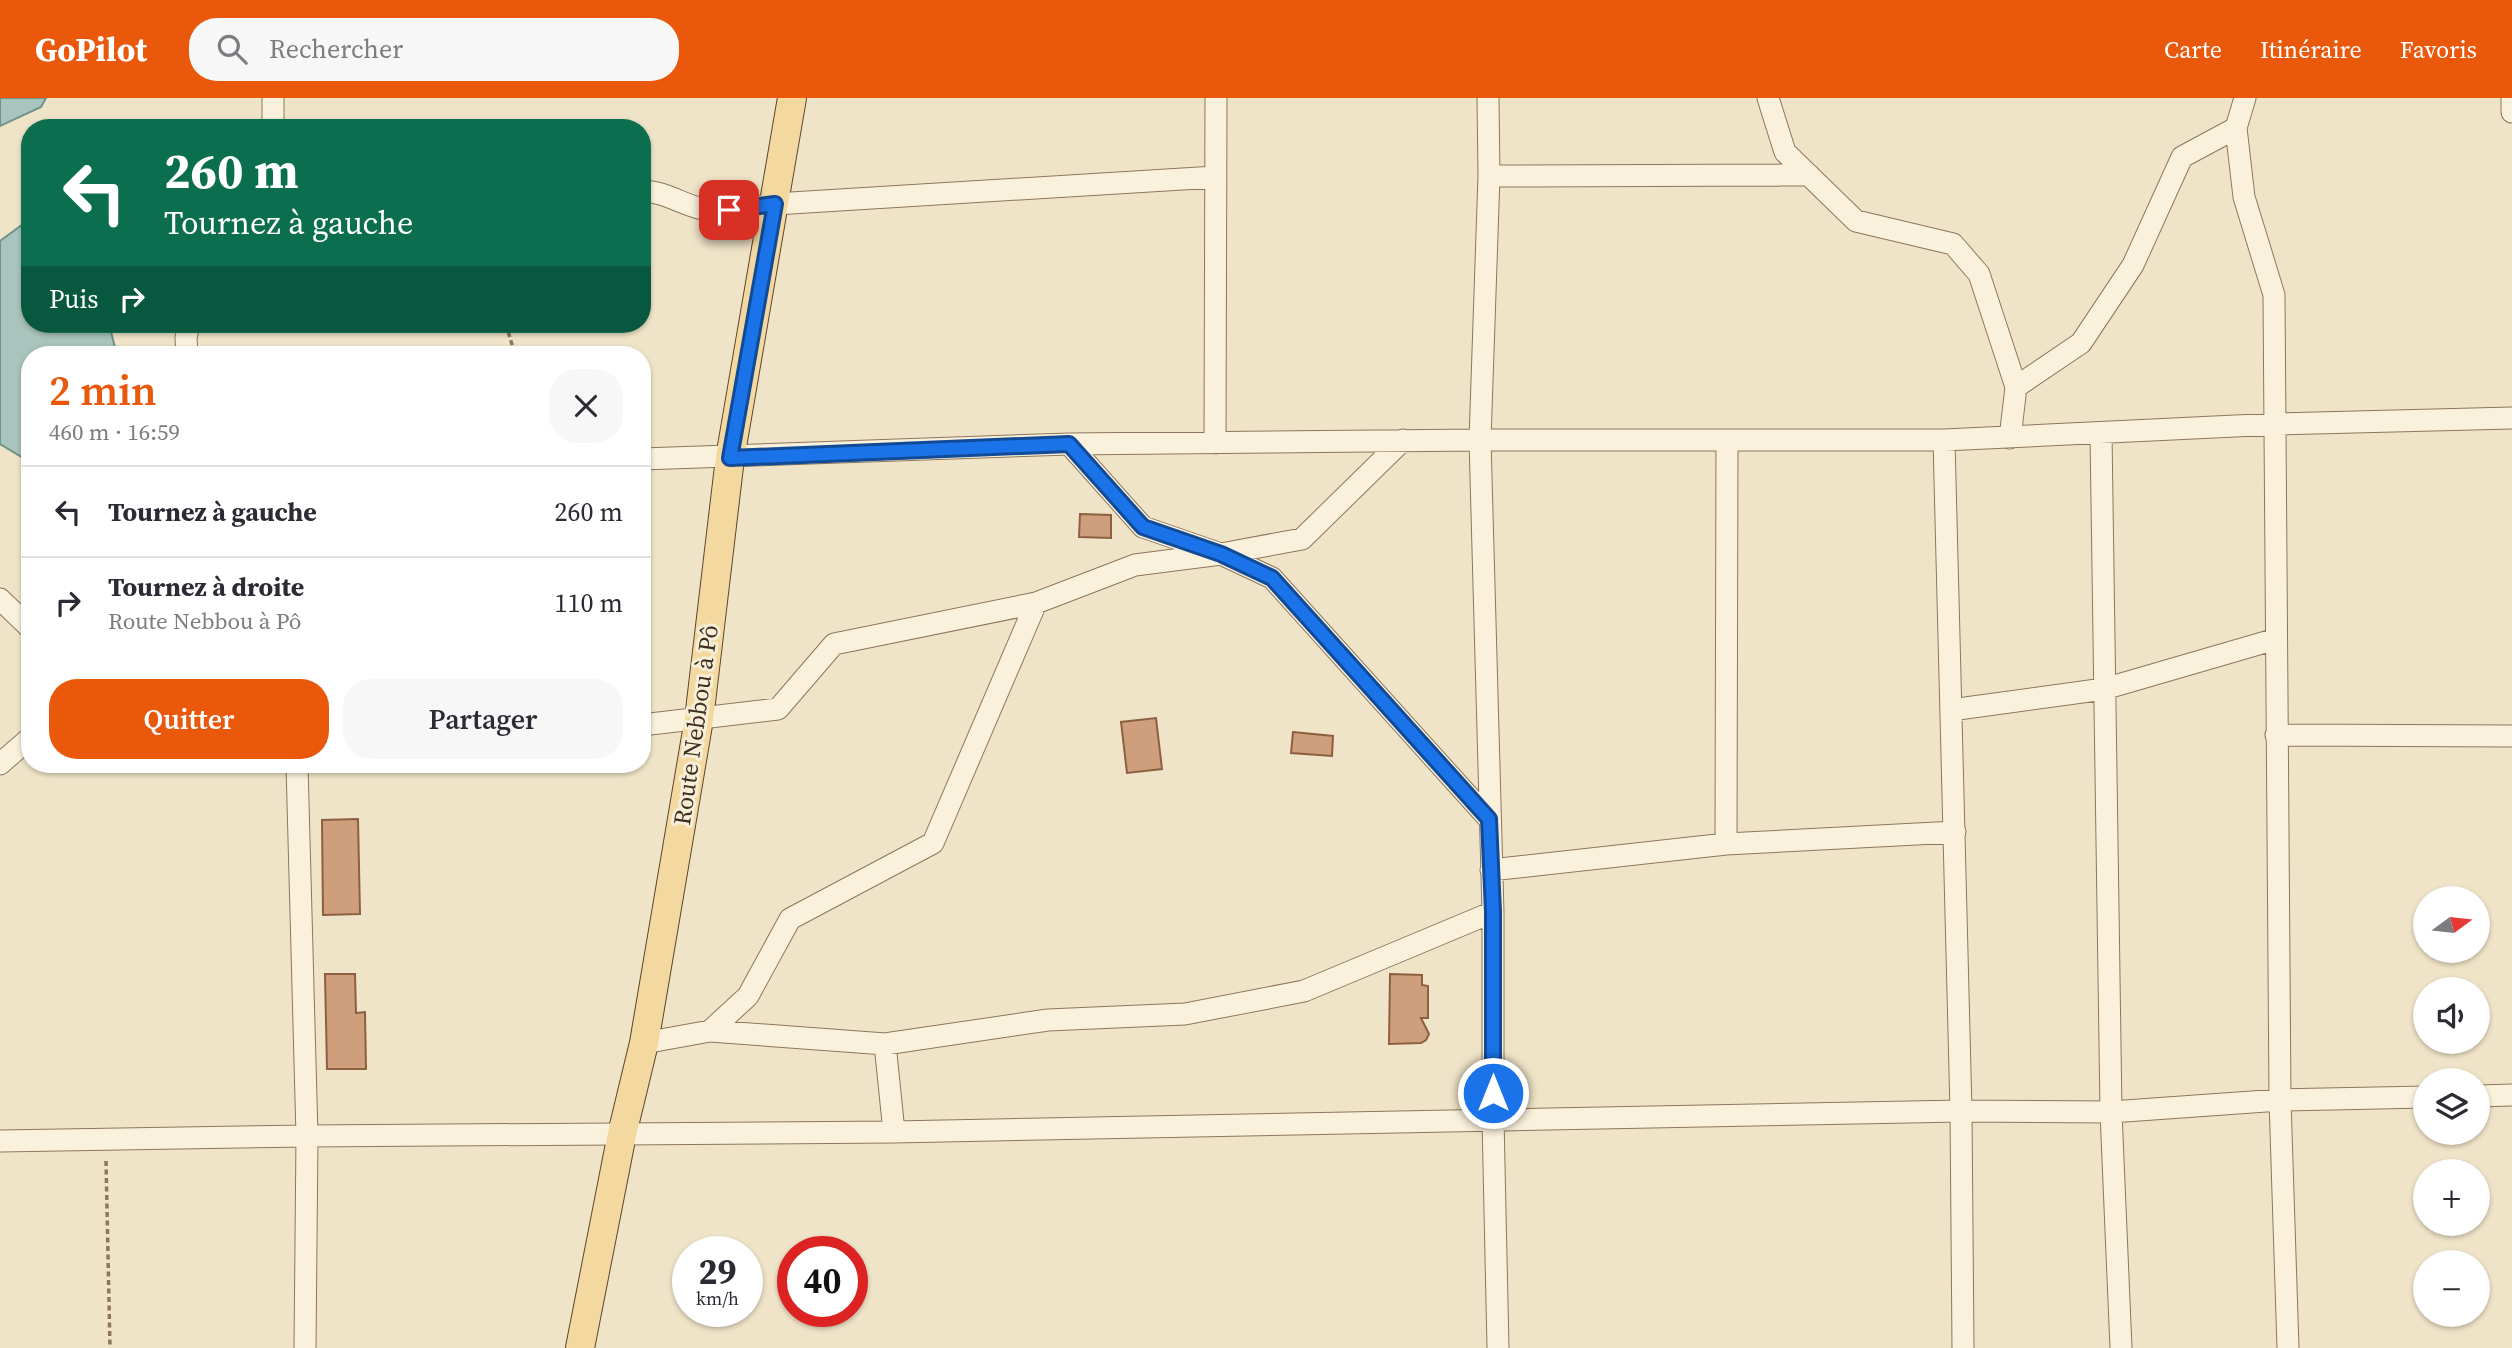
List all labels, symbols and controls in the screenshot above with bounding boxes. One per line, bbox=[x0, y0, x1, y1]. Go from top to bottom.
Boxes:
search box bbox=[189, 18, 679, 81]
text: GoPilot bbox=[35, 27, 147, 72]
icon: search bbox=[213, 30, 251, 68]
text: Rechercher bbox=[269, 31, 403, 67]
text: Carte bbox=[2164, 33, 2222, 66]
text: Itinéraire bbox=[2260, 33, 2362, 66]
text: Favoris bbox=[2400, 33, 2477, 66]
text: 260 m bbox=[164, 137, 299, 204]
icon: left bbox=[49, 147, 140, 238]
pin bbox=[699, 180, 759, 240]
icon: arrive bbox=[710, 191, 748, 229]
text: Tournez à gauche bbox=[164, 201, 413, 245]
icon: right bbox=[113, 280, 151, 318]
text: Puis bbox=[49, 281, 99, 317]
text: 2 min bbox=[49, 361, 157, 419]
button: close bbox=[549, 369, 623, 443]
text: 460 m · 16:59 bbox=[49, 416, 180, 448]
icon: left bbox=[49, 493, 87, 531]
text: Tournez à gauche bbox=[108, 494, 317, 530]
text: 260 m bbox=[555, 494, 623, 530]
text: Tournez à droite bbox=[108, 569, 304, 605]
icon: right bbox=[49, 584, 87, 622]
text: 110 m bbox=[555, 585, 623, 621]
text: Route Nebbou à Pô bbox=[108, 605, 302, 637]
street label: Route Nebbou à Pô bbox=[665, 623, 726, 827]
button: Quitter bbox=[49, 679, 329, 759]
button: Partager bbox=[343, 679, 623, 759]
north arrow bbox=[2413, 886, 2490, 962]
map controls bbox=[2413, 886, 2490, 1327]
button: sound bbox=[2413, 977, 2490, 1054]
position arrow bbox=[1456, 1056, 1530, 1130]
button: layers bbox=[2413, 1068, 2490, 1145]
button: + bbox=[2413, 1159, 2490, 1236]
speed limit sign: 40 bbox=[777, 1236, 868, 1327]
text: 29 bbox=[699, 1248, 736, 1296]
button: − bbox=[2413, 1250, 2490, 1327]
text: km/h bbox=[696, 1286, 739, 1311]

